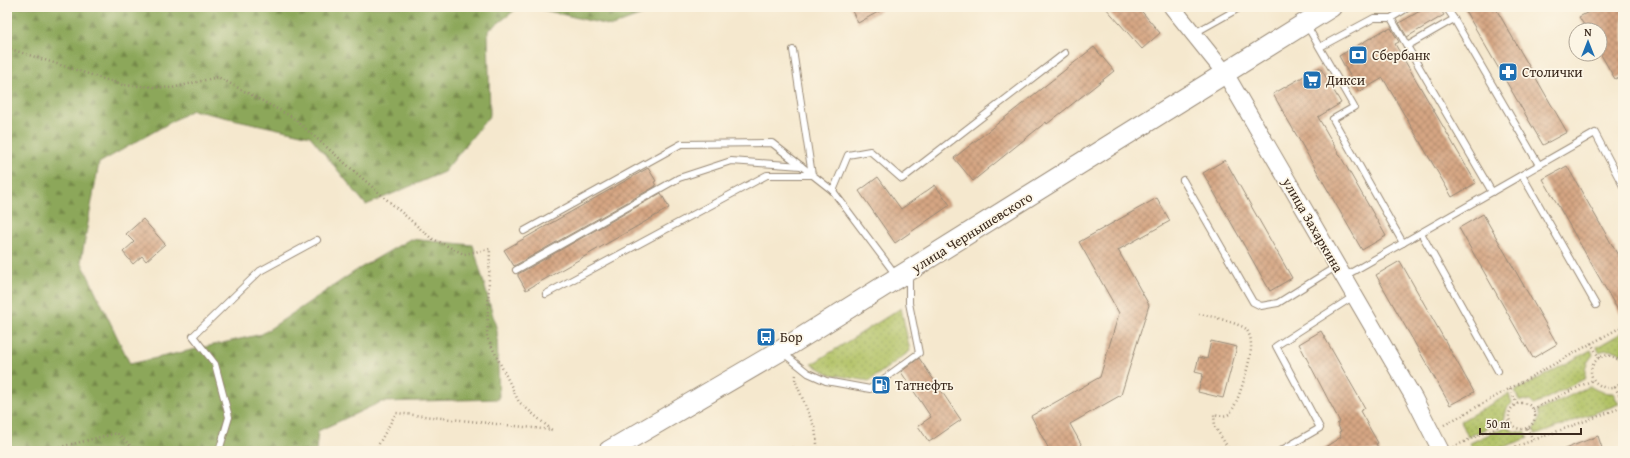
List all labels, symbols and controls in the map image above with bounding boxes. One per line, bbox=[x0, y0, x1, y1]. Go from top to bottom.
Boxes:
north arrow bbox=[1568, 22, 1608, 62]
text: N bbox=[1584, 24, 1592, 40]
bank icon: Сбербанк bbox=[1347, 44, 1369, 66]
place label: Сбербанк bbox=[1372, 45, 1431, 65]
pharmacy icon: Столички bbox=[1497, 61, 1519, 83]
place label: Столички bbox=[1522, 62, 1583, 82]
supermarket icon: Дикси bbox=[1301, 69, 1323, 91]
place label: Дикси bbox=[1325, 70, 1365, 90]
street label: улица Захаркина bbox=[1277, 173, 1348, 276]
street label: улица Чернышевского bbox=[907, 187, 1036, 278]
bus stop icon: Бор bbox=[755, 326, 777, 348]
place label: Бор bbox=[780, 327, 803, 347]
fuel station icon: Татнефть bbox=[870, 374, 892, 396]
place label: Татнефть bbox=[895, 375, 954, 395]
scale bar bbox=[1480, 410, 1581, 436]
text: 50 m bbox=[1486, 415, 1510, 432]

